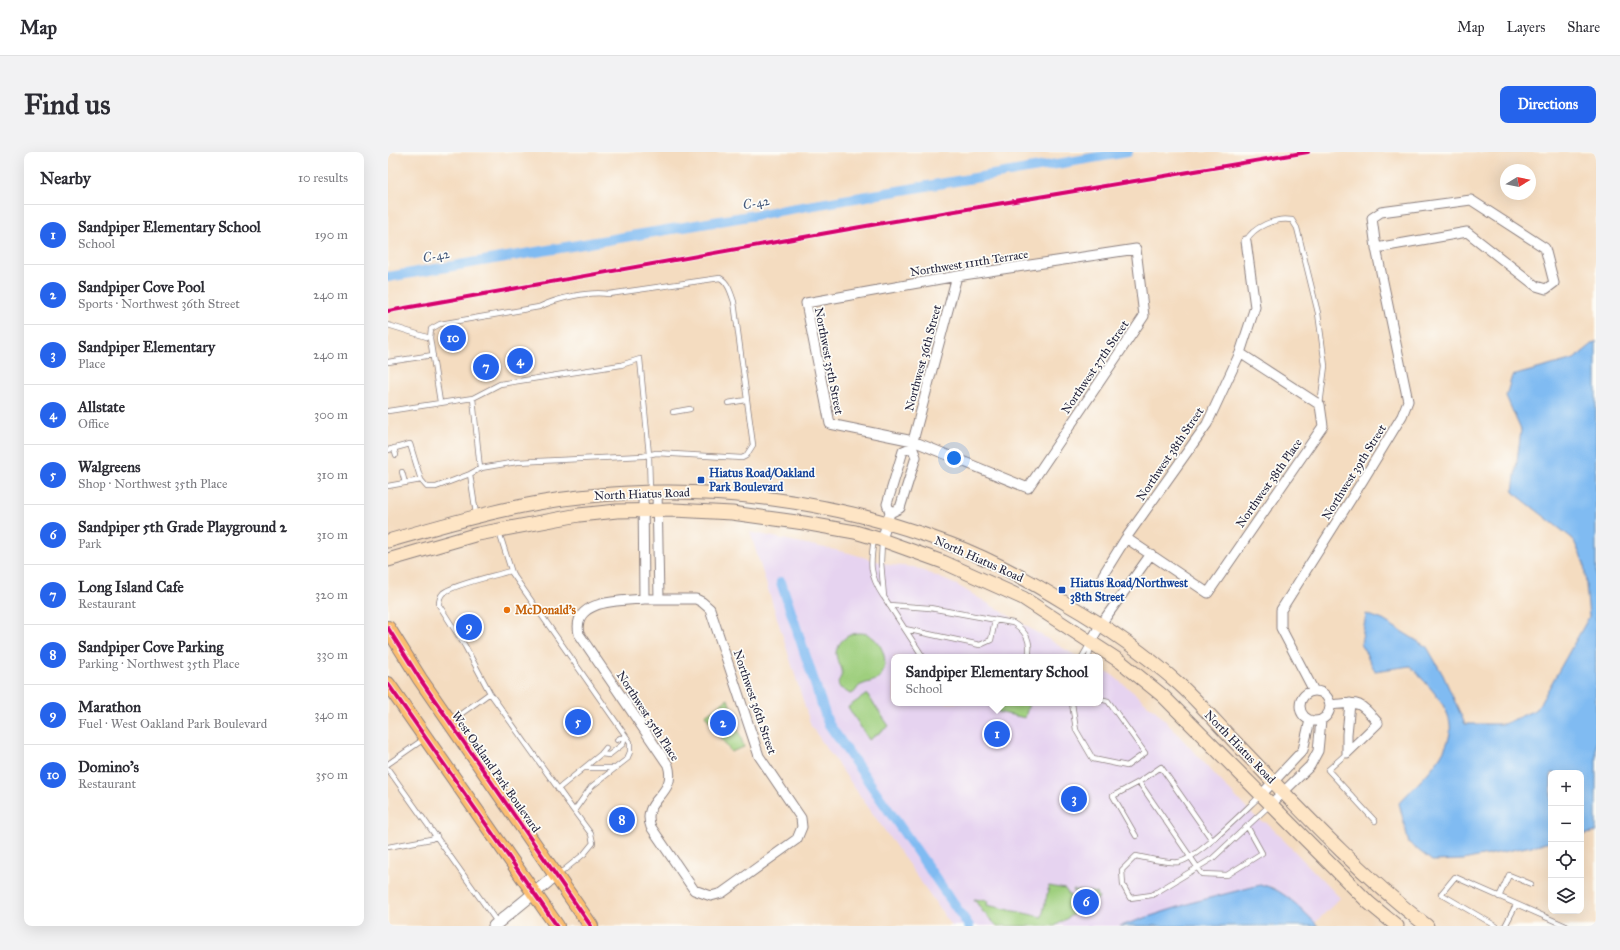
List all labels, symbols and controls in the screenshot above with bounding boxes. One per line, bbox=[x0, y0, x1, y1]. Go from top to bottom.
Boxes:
text: Map bbox=[20, 16, 57, 39]
text: Map bbox=[1457, 19, 1485, 36]
text: Layers bbox=[1507, 19, 1545, 36]
text: Share bbox=[1567, 19, 1600, 36]
button: Directions bbox=[1500, 86, 1596, 123]
text: Find us bbox=[24, 87, 110, 122]
north arrow bbox=[1500, 164, 1536, 200]
text: Nearby bbox=[40, 168, 91, 189]
text: 10 results bbox=[298, 170, 348, 186]
water label: C-42 bbox=[741, 193, 772, 213]
text: Sandpiper Elementary School bbox=[78, 218, 261, 236]
text: 1 bbox=[50, 227, 56, 243]
text: 190 m bbox=[315, 227, 348, 243]
text: School bbox=[78, 236, 115, 252]
water label: C-42 bbox=[421, 246, 452, 266]
street label: Northwest 111th Terrace bbox=[909, 247, 1029, 279]
text: Sandpiper Cove Pool bbox=[78, 278, 205, 296]
text: 2 bbox=[50, 287, 56, 303]
text: 240 m bbox=[313, 287, 348, 303]
text: Sports · Northwest 36th Street bbox=[78, 296, 240, 312]
street label: Northwest 36th Street bbox=[902, 303, 944, 413]
street label: Northwest 35th Street bbox=[812, 306, 846, 417]
street label: Northwest 37th Street bbox=[1058, 317, 1132, 416]
pin: 10 bbox=[440, 323, 466, 353]
text: Sandpiper Elementary bbox=[78, 338, 215, 356]
pin: 4 bbox=[507, 346, 533, 376]
text: 3 bbox=[50, 347, 56, 363]
text: 240 m bbox=[313, 347, 348, 363]
pin: 7 bbox=[473, 352, 499, 382]
text: Place bbox=[78, 356, 105, 372]
text: Allstate bbox=[78, 398, 125, 416]
street label: Northwest 38th Street bbox=[1133, 404, 1207, 503]
text: 4 bbox=[49, 407, 57, 423]
text: 300 m bbox=[314, 407, 348, 423]
text: Office bbox=[78, 416, 109, 432]
street label: Northwest 39th Street bbox=[1319, 421, 1389, 522]
street label: Northwest 38th Place bbox=[1233, 436, 1305, 530]
your location bbox=[944, 448, 964, 468]
text: Walgreens bbox=[78, 458, 141, 476]
place label: Hiatus Road/Oakland Park Boulevard bbox=[709, 466, 816, 494]
text: 5 bbox=[50, 467, 56, 483]
text: 310 m bbox=[316, 467, 348, 483]
marker: Hiatus Road/Oakland Park Boulevard bbox=[696, 475, 706, 485]
text: Shop · Northwest 35th Place bbox=[78, 476, 227, 492]
street label: North Hiatus Road bbox=[594, 485, 690, 503]
text: Sandpiper 5th Grade Playground 2 bbox=[78, 518, 287, 536]
text: 6 bbox=[50, 527, 56, 543]
text: 310 m bbox=[316, 527, 348, 543]
street label: North Hiatus Road bbox=[932, 533, 1026, 585]
text: Park bbox=[78, 536, 102, 552]
place label: Hiatus Road/Northwest 38th Street bbox=[1070, 576, 1189, 605]
text: Long Island Cafe bbox=[78, 578, 184, 596]
marker: Hiatus Road/Northwest 38th Street bbox=[1057, 585, 1067, 595]
text: 7 bbox=[50, 587, 56, 603]
text: 320 m bbox=[315, 587, 348, 603]
text: Restaurant bbox=[78, 596, 136, 612]
place label: McDonald's bbox=[515, 603, 577, 617]
marker: McDonald's bbox=[502, 605, 512, 615]
pin: 9 bbox=[456, 612, 482, 642]
text: Sandpiper Cove Parking bbox=[78, 638, 223, 656]
text: 8 bbox=[50, 647, 56, 663]
text: 330 m bbox=[316, 647, 348, 663]
street label: Northwest 36th Street bbox=[731, 648, 780, 757]
popup bbox=[891, 654, 1103, 706]
text: Parking · Northwest 35th Place bbox=[78, 656, 240, 672]
text: Sandpiper Elementary School bbox=[906, 663, 1088, 681]
street label: Northwest 35th Place bbox=[614, 668, 682, 764]
text: School bbox=[906, 681, 943, 697]
text: Marathon bbox=[78, 698, 141, 716]
text: 9 bbox=[50, 707, 56, 723]
text: 340 m bbox=[314, 707, 348, 723]
pin: 5 bbox=[565, 707, 591, 737]
pin: 2 bbox=[710, 708, 736, 738]
street label: North Hiatus Road bbox=[1202, 708, 1278, 786]
street label: West Oakland Park Boulevard bbox=[449, 709, 543, 835]
text: Fuel · West Oakland Park Boulevard bbox=[78, 716, 267, 732]
pin: 1 bbox=[984, 719, 1010, 749]
text: Domino's bbox=[78, 758, 139, 776]
text: 10 bbox=[47, 767, 59, 783]
text: 350 m bbox=[315, 767, 348, 783]
map controls bbox=[1548, 770, 1584, 914]
button: + bbox=[1548, 770, 1584, 806]
text: Restaurant bbox=[78, 776, 136, 792]
pin: 3 bbox=[1061, 784, 1087, 814]
pin: 8 bbox=[609, 805, 635, 835]
button: − bbox=[1548, 806, 1584, 842]
button: locate bbox=[1548, 842, 1584, 878]
button: layers bbox=[1548, 878, 1584, 914]
pin: 6 bbox=[1073, 887, 1099, 917]

